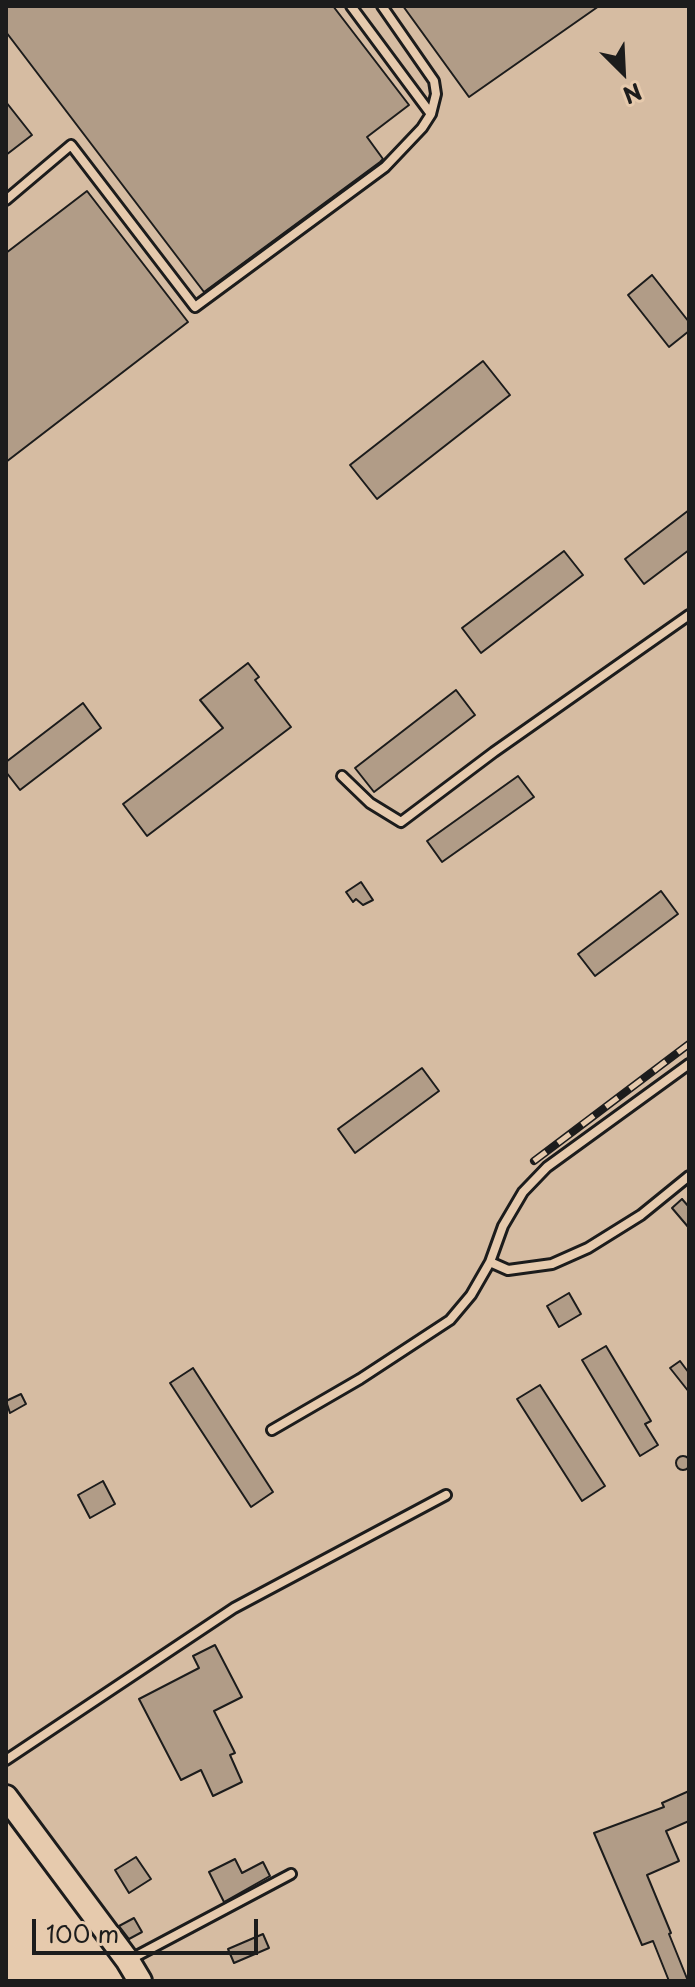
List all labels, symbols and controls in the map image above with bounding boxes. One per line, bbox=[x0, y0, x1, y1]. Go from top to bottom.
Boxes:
north arrow bbox=[583, 32, 663, 112]
text: N bbox=[618, 76, 648, 113]
scale bar bbox=[36, 1903, 262, 1953]
text: 100 m bbox=[46, 1915, 119, 1951]

